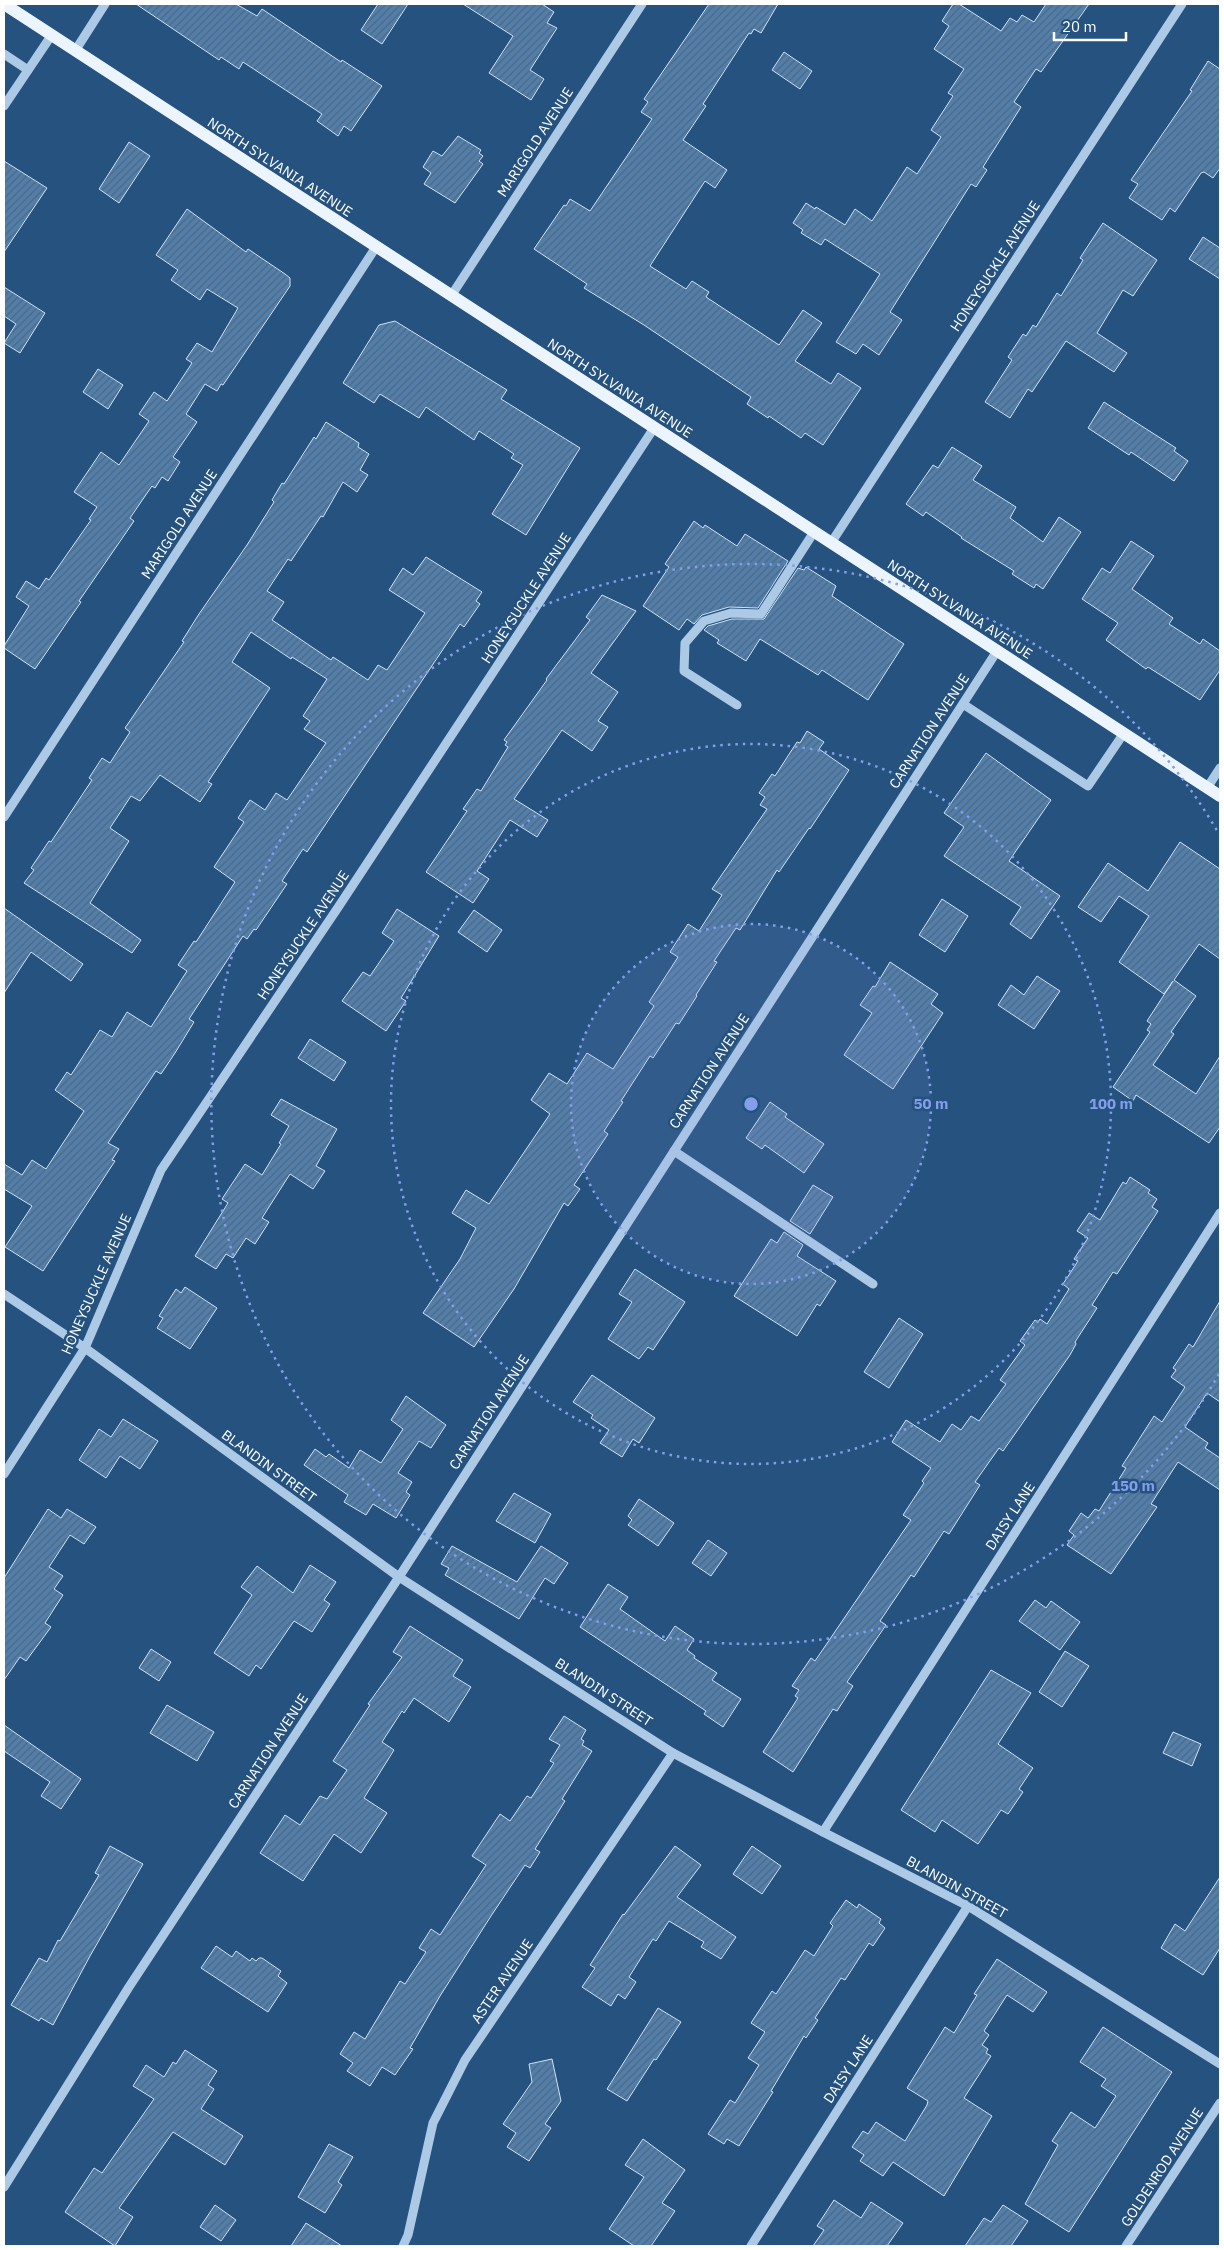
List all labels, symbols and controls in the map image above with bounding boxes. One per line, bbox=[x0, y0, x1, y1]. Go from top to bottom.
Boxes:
scale bar bbox=[1054, 10, 1126, 42]
text: 20 m bbox=[1062, 17, 1097, 36]
street label: MARIGOLD AVENUE bbox=[493, 84, 577, 200]
street label: NORTH SYLVANIA AVENUE bbox=[204, 113, 356, 221]
street label: HONEYSUCKLE AVENUE bbox=[946, 197, 1044, 335]
street label: NORTH SYLVANIA AVENUE bbox=[544, 334, 696, 442]
street label: MARIGOLD AVENUE bbox=[137, 466, 221, 582]
street label: HONEYSUCKLE AVENUE bbox=[477, 529, 575, 667]
street label: NORTH SYLVANIA AVENUE bbox=[884, 555, 1036, 663]
street label: CARNATION AVENUE bbox=[885, 670, 973, 792]
street label: HONEYSUCKLE AVENUE bbox=[253, 867, 353, 1003]
street label: CARNATION AVENUE bbox=[665, 1010, 753, 1132]
text: 50 m bbox=[914, 1094, 948, 1113]
text: 100 m bbox=[1089, 1094, 1133, 1113]
centre of rings bbox=[742, 1095, 760, 1113]
street label: HONEYSUCKLE AVENUE bbox=[57, 1211, 135, 1357]
street label: CARNATION AVENUE bbox=[445, 1351, 533, 1473]
street label: BLANDIN STREET bbox=[218, 1426, 320, 1506]
text: 150 m bbox=[1111, 1476, 1155, 1495]
street label: DAISY LANE bbox=[981, 1479, 1039, 1553]
street label: BLANDIN STREET bbox=[552, 1654, 656, 1730]
street label: CARNATION AVENUE bbox=[224, 1690, 312, 1812]
street label: BLANDIN STREET bbox=[903, 1852, 1011, 1922]
street label: ASTER AVENUE bbox=[467, 1935, 537, 2027]
street label: DAISY LANE bbox=[819, 2032, 877, 2106]
street label: GOLDENROD AVENUE bbox=[1117, 2104, 1207, 2230]

